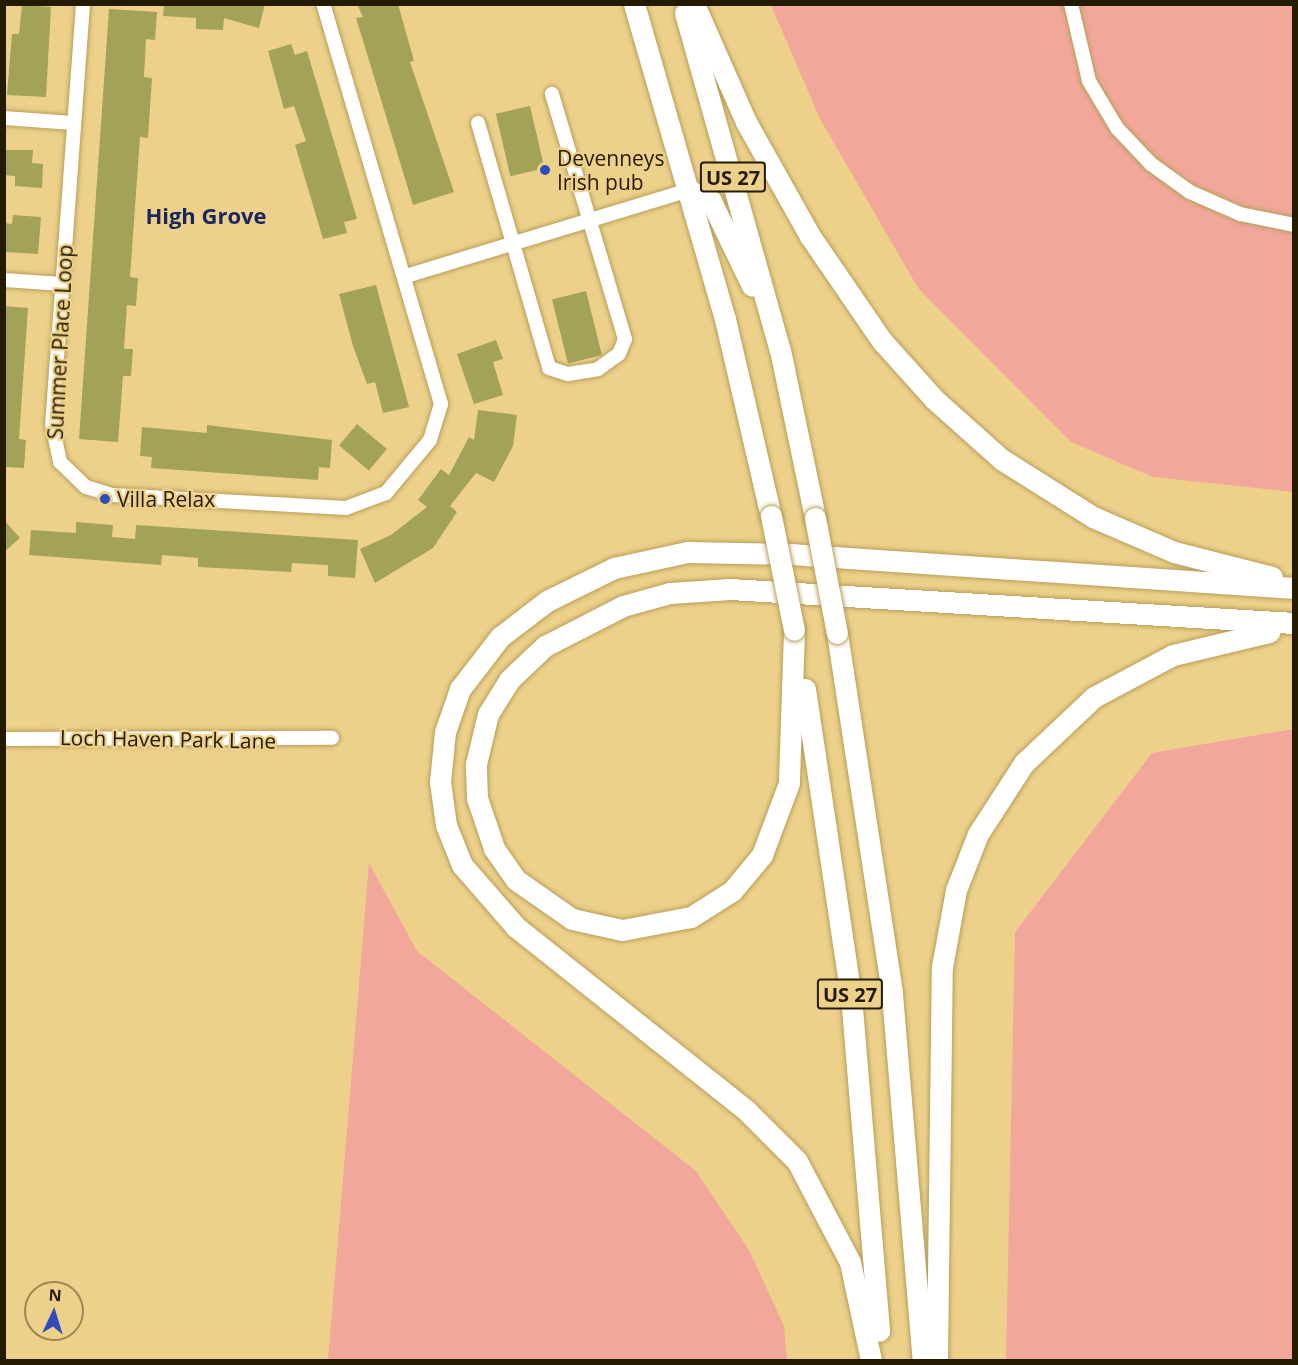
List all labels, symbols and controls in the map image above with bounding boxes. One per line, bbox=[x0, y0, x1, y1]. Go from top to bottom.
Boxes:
place label: Devenneys Irish pub bbox=[557, 145, 664, 195]
road number: US 27 bbox=[698, 160, 768, 194]
marker: Devenneys Irish pub bbox=[538, 163, 552, 177]
district label: High Grove bbox=[145, 203, 267, 229]
street label: Summer Place Loop bbox=[42, 244, 78, 440]
place label: Villa Relax bbox=[117, 486, 215, 512]
marker: Villa Relax bbox=[98, 492, 112, 506]
street label: Loch Haven Park Lane bbox=[60, 725, 276, 753]
road number: US 27 bbox=[816, 977, 884, 1011]
north arrow bbox=[24, 1281, 84, 1341]
text: N bbox=[48, 1284, 62, 1306]

